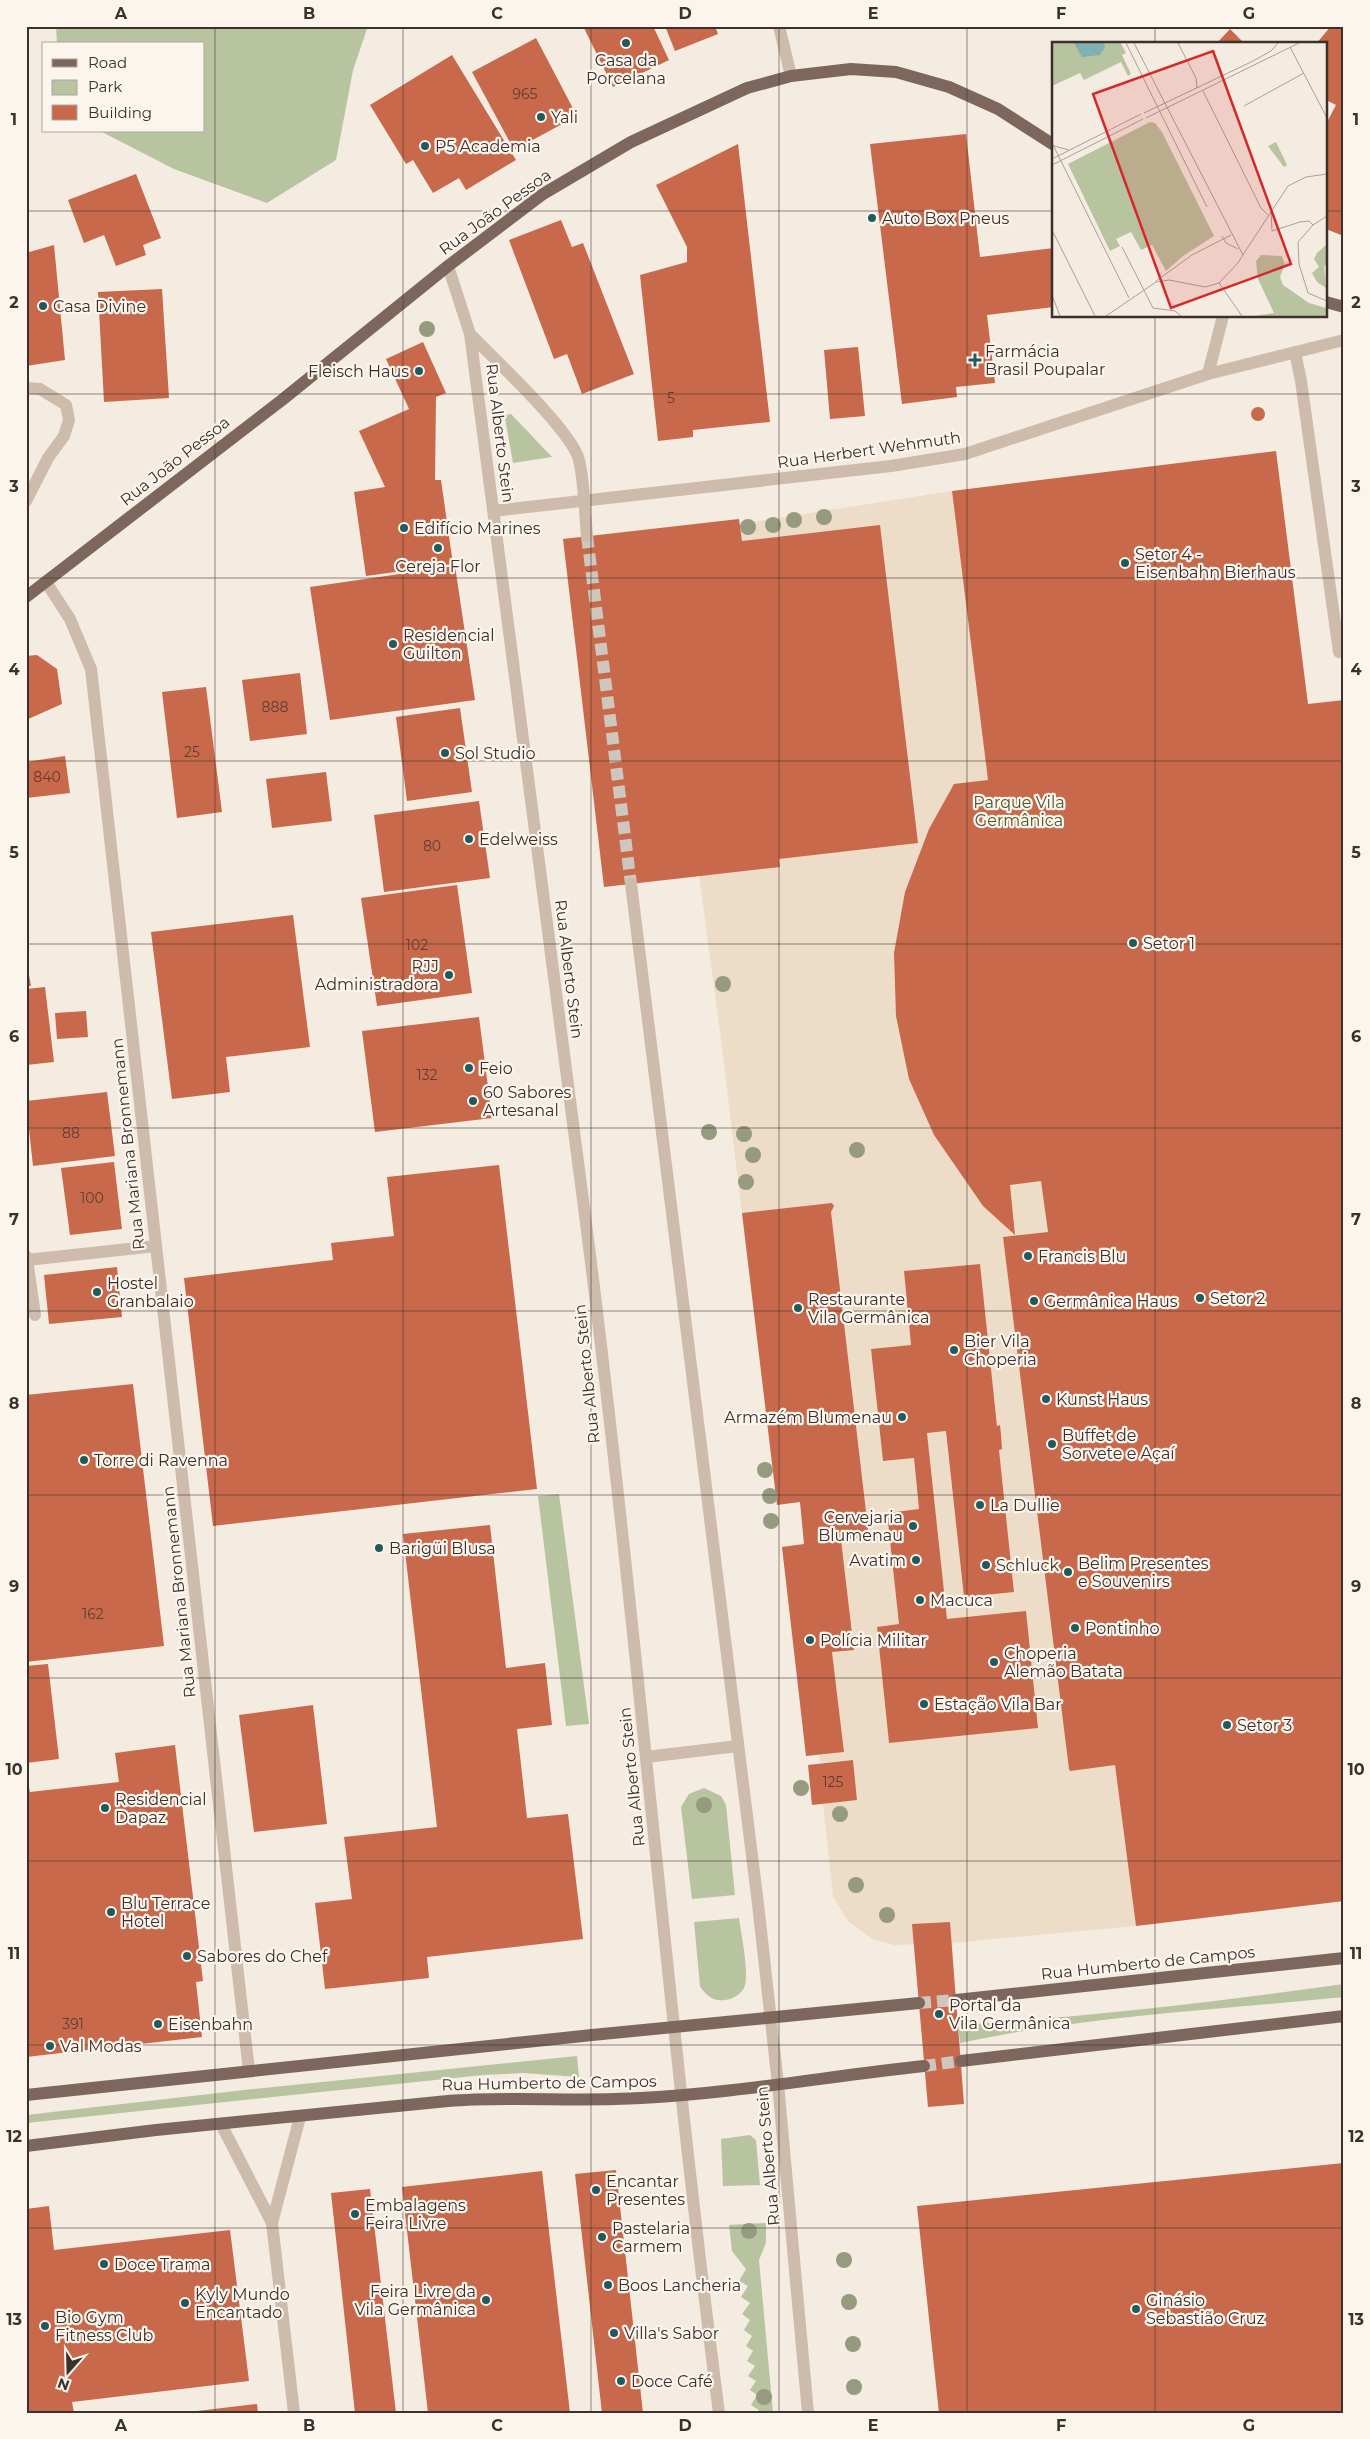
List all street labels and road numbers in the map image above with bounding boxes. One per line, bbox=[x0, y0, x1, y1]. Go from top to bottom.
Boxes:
street label: Rua João Pessoa bbox=[435, 165, 555, 259]
street label: Rua Alberto Stein bbox=[482, 362, 518, 504]
street label: Rua João Pessoa bbox=[117, 412, 233, 510]
street label: Rua Herbert Wehmuth bbox=[776, 428, 962, 472]
street label: Rua Alberto Stein bbox=[551, 898, 587, 1040]
street label: Rua Mariana Bronnemann bbox=[107, 1037, 149, 1251]
street label: Rua Alberto Stein bbox=[570, 1303, 604, 1445]
street label: Rua Mariana Bronnemann bbox=[158, 1485, 200, 1699]
street label: Rua Alberto Stein bbox=[615, 1706, 649, 1848]
street label: Rua Humberto de Campos bbox=[1040, 1942, 1256, 1984]
street label: Rua Humberto de Campos bbox=[441, 2072, 657, 2094]
street label: Rua Alberto Stein bbox=[752, 2085, 784, 2227]

